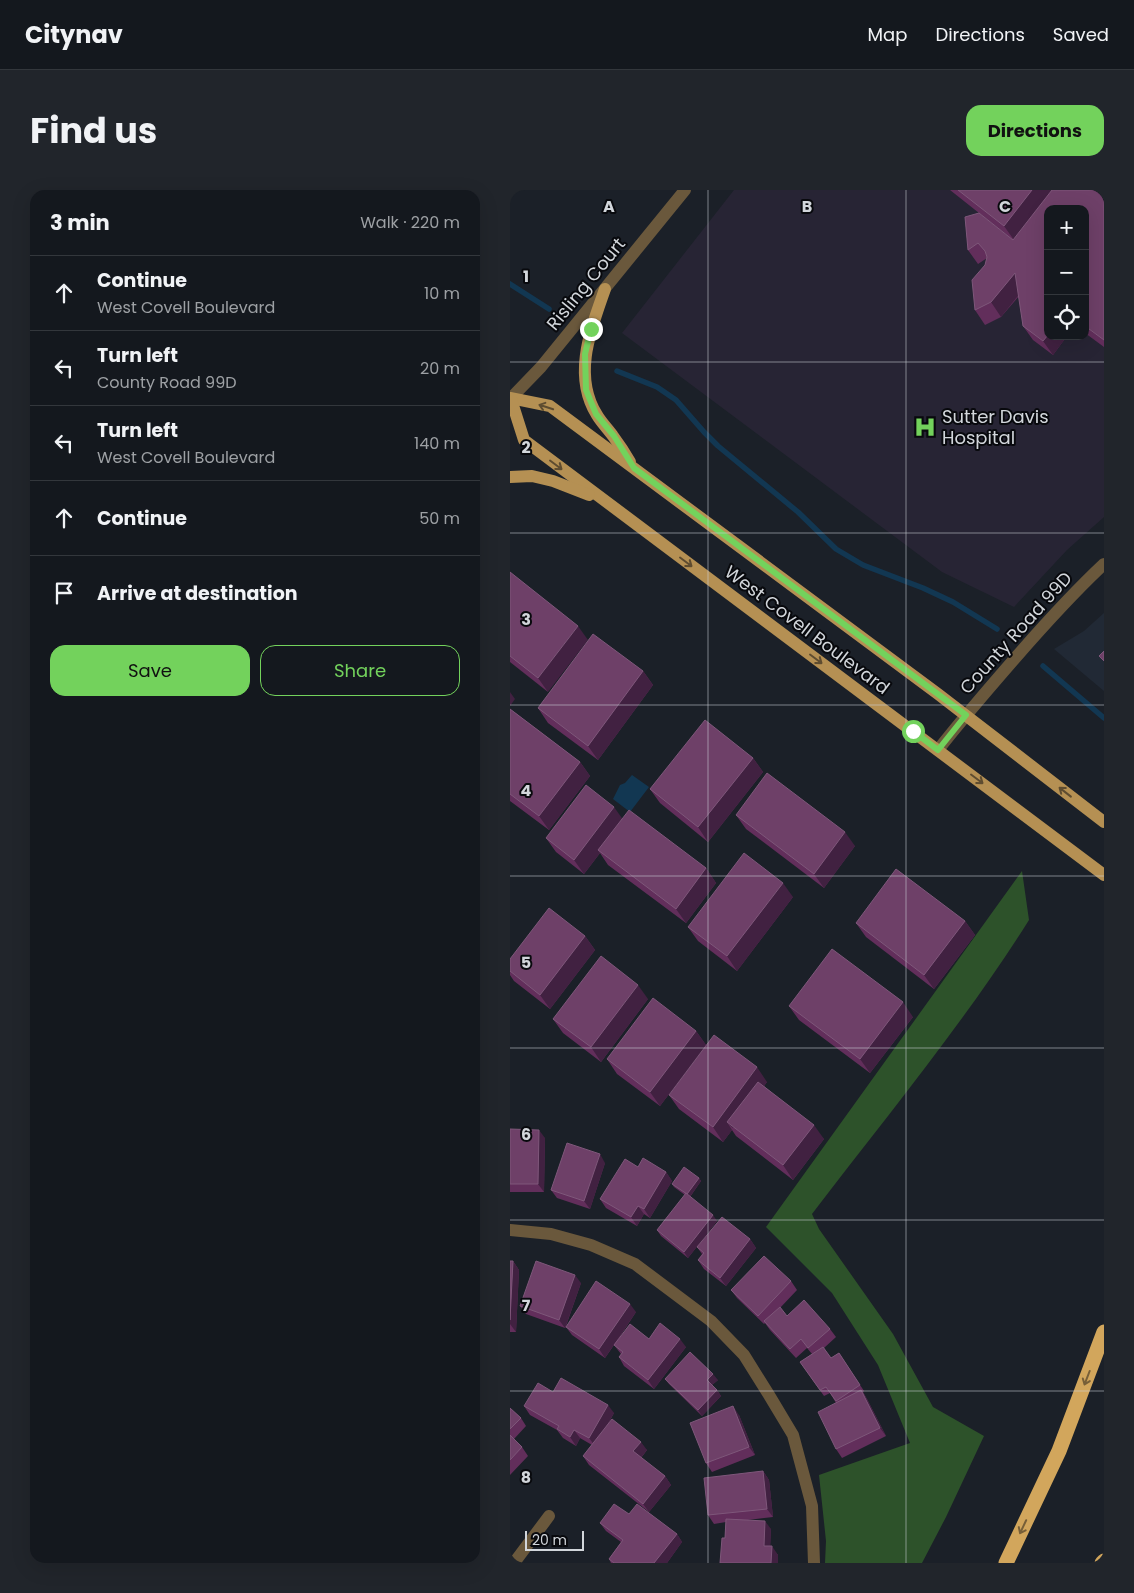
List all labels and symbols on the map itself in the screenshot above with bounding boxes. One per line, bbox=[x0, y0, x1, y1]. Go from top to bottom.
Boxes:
text: A bbox=[603, 195, 615, 218]
text: B bbox=[802, 195, 812, 218]
text: C bbox=[999, 195, 1011, 218]
street label: Risling Court bbox=[541, 232, 631, 335]
text: 1 bbox=[523, 265, 529, 288]
route end bbox=[580, 318, 603, 341]
one-way arrow bbox=[538, 401, 554, 411]
place label: Sutter Davis Hospital bbox=[942, 404, 1049, 450]
hospital icon: Sutter Davis Hospital bbox=[912, 414, 938, 440]
text: 2 bbox=[521, 436, 531, 459]
one-way arrow bbox=[549, 459, 562, 470]
one-way arrow bbox=[679, 557, 693, 567]
street label: West Covell Boulevard bbox=[720, 559, 895, 700]
street label: County Road 99D bbox=[954, 566, 1077, 699]
text: 3 bbox=[521, 608, 531, 631]
one-way arrow bbox=[809, 654, 823, 664]
route start bbox=[902, 720, 925, 743]
one-way arrow bbox=[970, 774, 983, 785]
text: 4 bbox=[521, 779, 532, 802]
one-way arrow bbox=[1058, 787, 1072, 797]
text: 5 bbox=[521, 951, 531, 974]
text: 6 bbox=[521, 1123, 531, 1146]
text: 7 bbox=[522, 1294, 531, 1317]
one-way arrow bbox=[1082, 1370, 1091, 1385]
text: 8 bbox=[521, 1466, 531, 1489]
one-way arrow bbox=[1018, 1519, 1027, 1534]
scale bar bbox=[525, 1528, 584, 1551]

